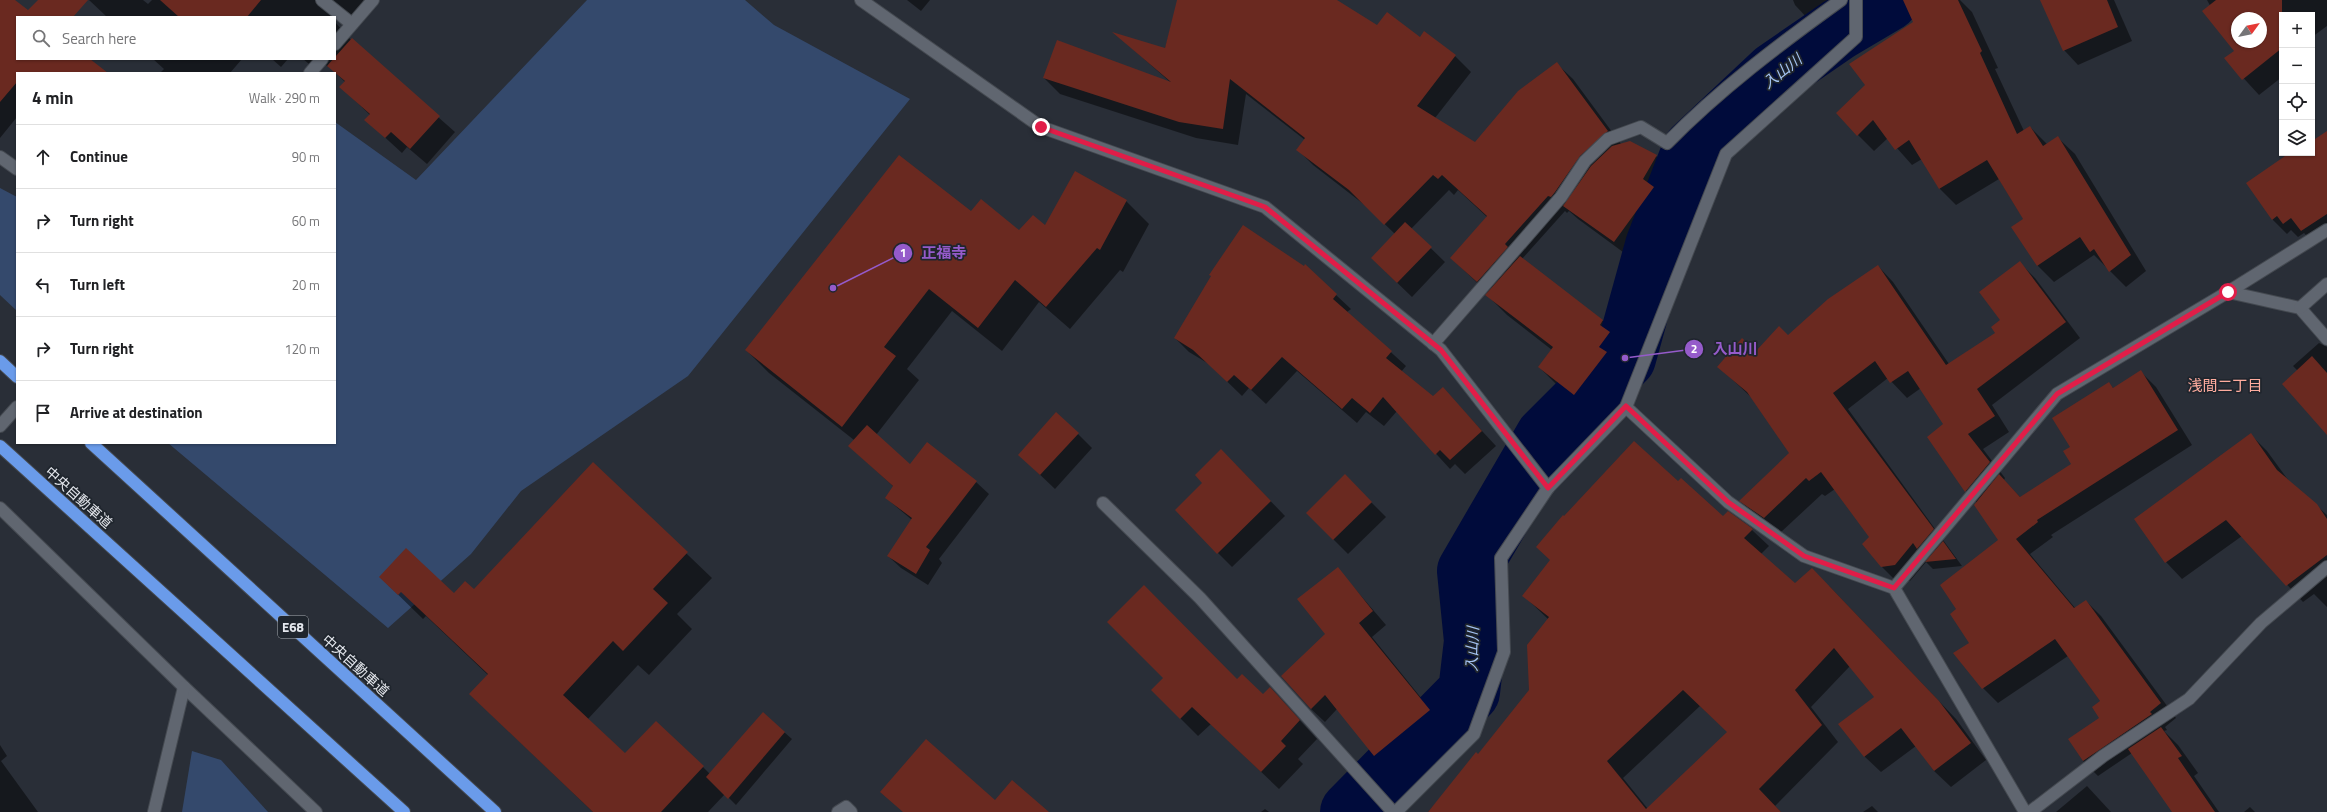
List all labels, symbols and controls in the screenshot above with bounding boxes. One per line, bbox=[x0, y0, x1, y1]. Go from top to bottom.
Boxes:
north arrow bbox=[2231, 12, 2267, 48]
map controls bbox=[2279, 12, 2315, 156]
button: + bbox=[2279, 12, 2315, 48]
search box bbox=[16, 16, 336, 60]
icon: search bbox=[30, 27, 52, 49]
text: Search here bbox=[62, 27, 136, 50]
water label: 入山川 bbox=[1757, 47, 1808, 94]
button: − bbox=[2279, 48, 2315, 84]
button: locate bbox=[2279, 84, 2315, 120]
text: 4 min bbox=[32, 85, 73, 111]
text: Walk · 290 m bbox=[249, 88, 320, 108]
route end bbox=[1032, 118, 1050, 136]
button: layers bbox=[2279, 120, 2315, 156]
text: Continue bbox=[70, 145, 128, 168]
icon: ahead bbox=[32, 146, 54, 168]
text: 90 m bbox=[292, 147, 320, 167]
text: Turn right bbox=[70, 209, 134, 232]
icon: right bbox=[32, 210, 54, 232]
text: 60 m bbox=[292, 211, 320, 231]
callout: 正福寺 bbox=[893, 239, 974, 266]
text: 正福寺 bbox=[921, 241, 967, 264]
text: 1 bbox=[900, 243, 906, 262]
text: Turn left bbox=[70, 273, 125, 296]
icon: left bbox=[32, 274, 54, 296]
text: 20 m bbox=[292, 275, 320, 295]
route start bbox=[2219, 283, 2237, 301]
callout: 入山川 bbox=[1684, 335, 1765, 362]
text: Turn right bbox=[70, 337, 134, 360]
text: 入山川 bbox=[1712, 337, 1758, 360]
icon: right bbox=[32, 338, 54, 360]
text: 120 m bbox=[284, 339, 320, 359]
text: 2 bbox=[1691, 339, 1697, 358]
district label: 浅間二丁目 bbox=[2187, 374, 2263, 397]
text: Arrive at destination bbox=[70, 401, 203, 424]
icon: arrive bbox=[32, 402, 54, 424]
street label: 中央自動車道 bbox=[41, 461, 117, 533]
road number: E68 bbox=[278, 616, 308, 638]
water label: 入山川 bbox=[1460, 624, 1484, 672]
street label: 中央自動車道 bbox=[318, 629, 394, 701]

